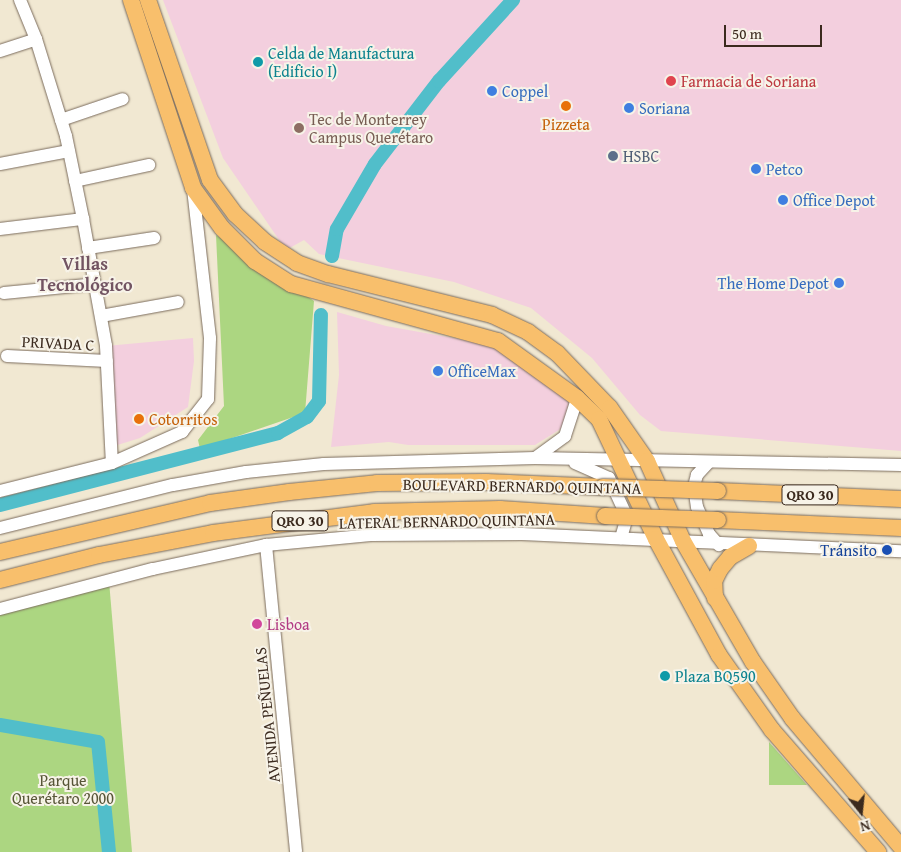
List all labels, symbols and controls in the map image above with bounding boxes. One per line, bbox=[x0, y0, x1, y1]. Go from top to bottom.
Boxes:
scale bar bbox=[726, 15, 824, 47]
text: 50 m bbox=[732, 23, 762, 44]
place label: Celda de Manufactura (Edificio I) bbox=[268, 43, 414, 81]
marker: Celda de Manufactura (Edificio I) bbox=[252, 56, 264, 68]
place label: Farmacia de Soriana bbox=[681, 71, 816, 91]
marker: Farmacia de Soriana bbox=[665, 75, 677, 87]
place label: Coppel bbox=[502, 81, 548, 101]
marker: Coppel bbox=[486, 85, 498, 97]
place label: Soriana bbox=[639, 98, 690, 118]
marker: Pizzeta bbox=[560, 100, 572, 112]
marker: Soriana bbox=[623, 102, 635, 114]
place label: Tec de Monterrey Campus Querétaro bbox=[309, 109, 433, 147]
place label: Pizzeta bbox=[542, 114, 590, 134]
marker: Tec de Monterrey Campus Querétaro bbox=[293, 122, 305, 134]
place label: HSBC bbox=[623, 146, 659, 166]
marker: HSBC bbox=[607, 150, 619, 162]
place label: Petco bbox=[766, 159, 803, 179]
marker: Petco bbox=[750, 163, 762, 175]
place label: Office Depot bbox=[793, 190, 875, 210]
marker: Office Depot bbox=[777, 194, 789, 206]
district label: Villas Tecnológico bbox=[37, 254, 133, 296]
place label: The Home Depot bbox=[717, 273, 829, 293]
marker: The Home Depot bbox=[833, 277, 845, 289]
street label: PRIVADA C bbox=[21, 332, 95, 354]
place label: OfficeMax bbox=[448, 361, 516, 381]
marker: OfficeMax bbox=[432, 365, 444, 377]
place label: Cotorritos bbox=[149, 409, 218, 429]
marker: Cotorritos bbox=[133, 413, 145, 425]
street label: BOULEVARD BERNARDO QUINTANA bbox=[403, 474, 641, 498]
road number: QRO 30 bbox=[781, 482, 839, 508]
road number: QRO 30 bbox=[271, 508, 329, 534]
street label: LATERAL BERNARDO QUINTANA bbox=[339, 510, 555, 532]
place label: Tránsito bbox=[820, 540, 877, 560]
marker: Tránsito bbox=[881, 544, 893, 556]
place label: Lisboa bbox=[267, 614, 310, 634]
marker: Lisboa bbox=[251, 618, 263, 630]
street label: AVENIDA PEÑUELAS bbox=[250, 646, 284, 784]
place label: Plaza BQ590 bbox=[675, 666, 756, 686]
marker: Plaza BQ590 bbox=[659, 670, 671, 682]
park label: Parque Querétaro 2000 bbox=[12, 770, 114, 808]
north arrow bbox=[836, 787, 886, 837]
text: N bbox=[858, 816, 872, 837]

